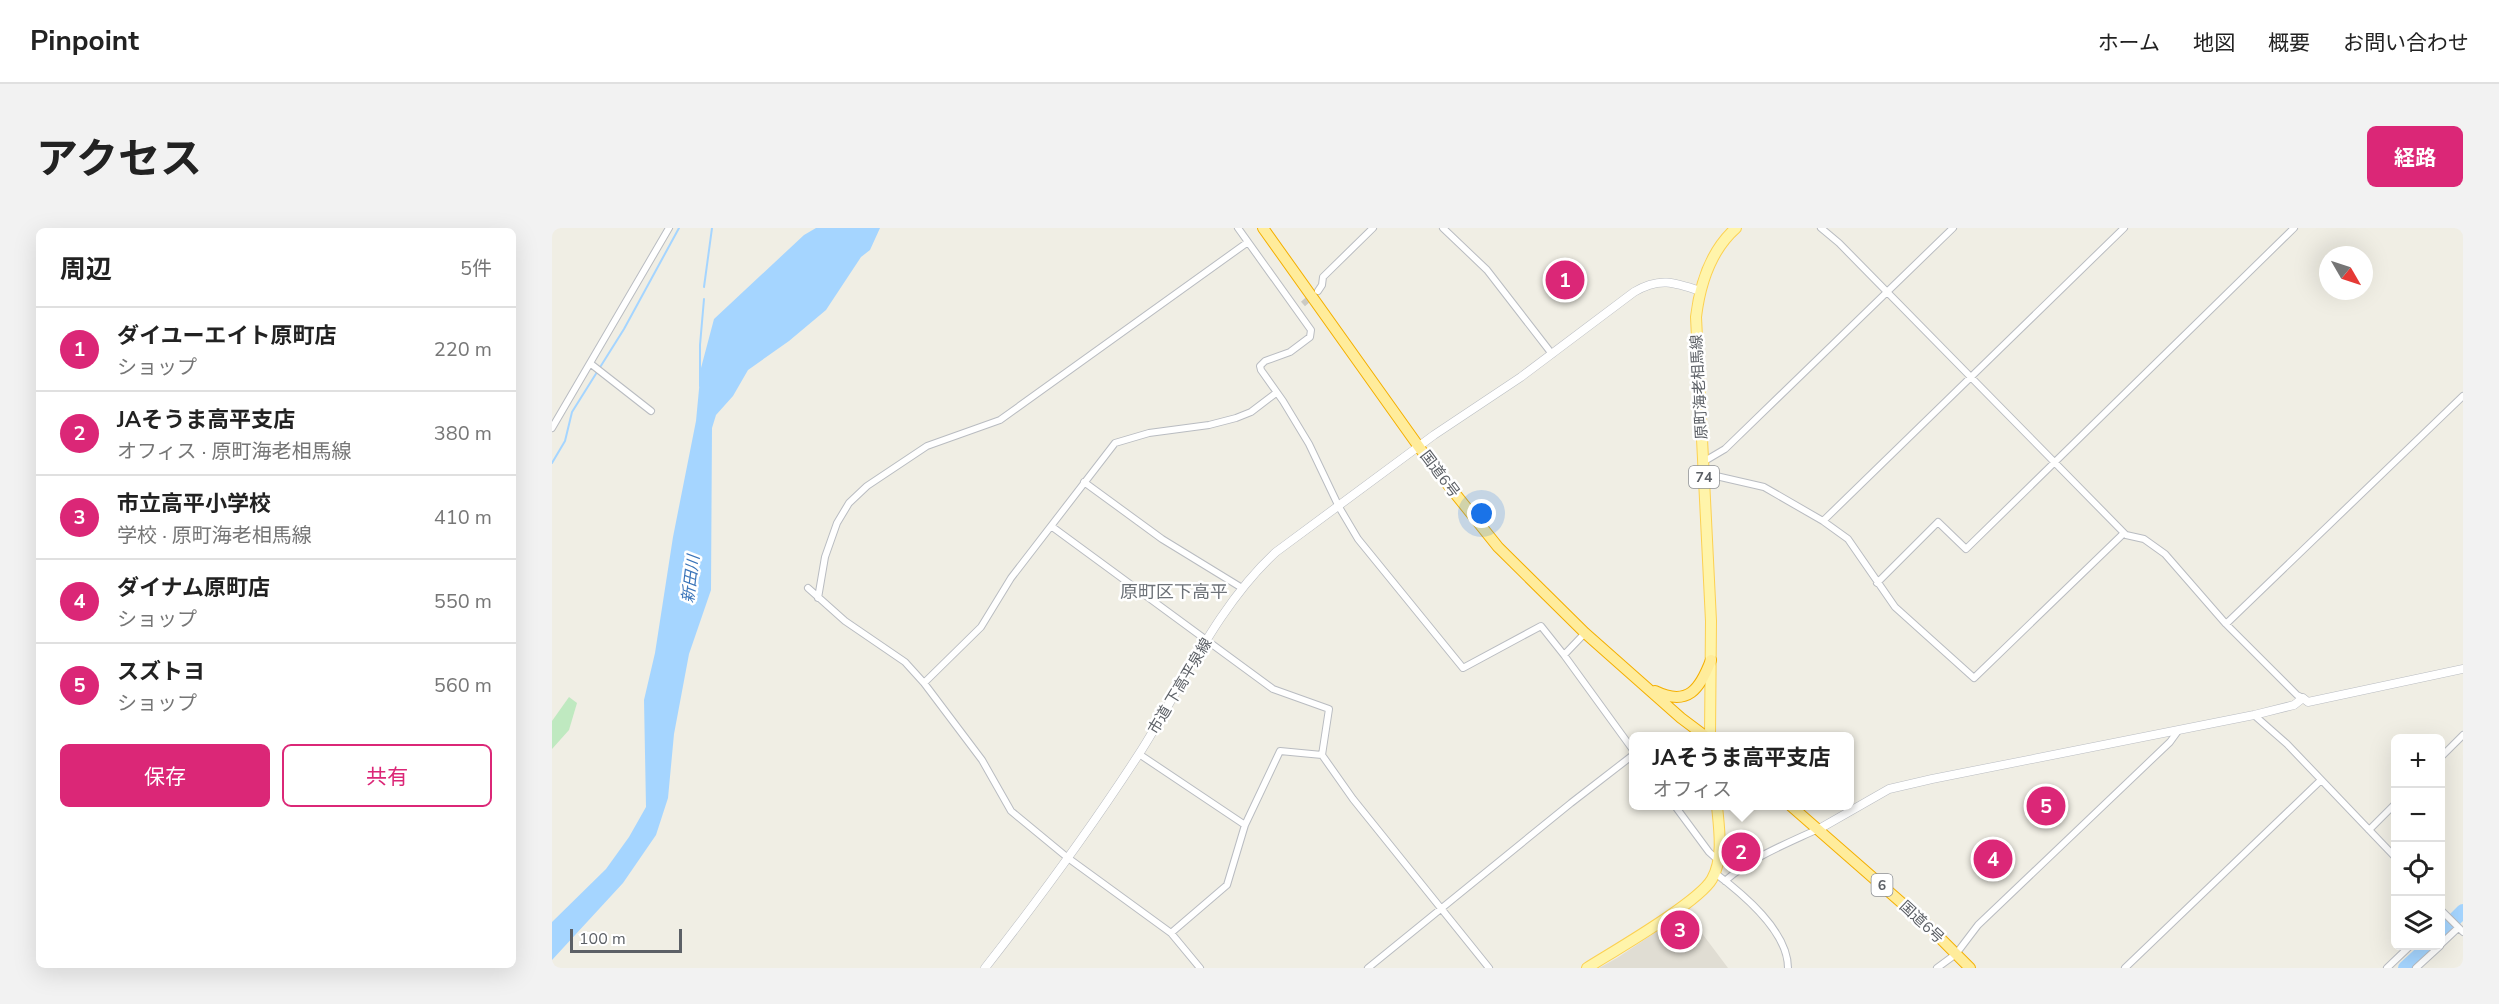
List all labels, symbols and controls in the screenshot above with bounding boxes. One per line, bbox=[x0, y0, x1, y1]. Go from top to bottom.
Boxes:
text: Pinpoint bbox=[30, 22, 139, 60]
text: ホーム bbox=[2098, 29, 2160, 57]
text: 地図 bbox=[2193, 29, 2235, 57]
text: 概要 bbox=[2268, 29, 2310, 57]
text: お問い合わせ bbox=[2343, 29, 2469, 57]
button: 経路 bbox=[2367, 126, 2463, 187]
text: アクセス bbox=[36, 131, 202, 188]
north arrow bbox=[2319, 246, 2373, 300]
text: 周辺 bbox=[60, 252, 112, 287]
text: 5件 bbox=[460, 255, 492, 282]
pin: 1 bbox=[1546, 257, 1584, 302]
text: ダイユーエイト原町店 bbox=[117, 321, 337, 351]
street label: 原町海老相馬線 bbox=[1686, 334, 1712, 440]
text: 1 bbox=[74, 336, 86, 363]
text: 220 m bbox=[434, 336, 492, 363]
text: ショップ bbox=[117, 354, 197, 381]
text: JAそうま高平支店 bbox=[117, 405, 295, 435]
text: 2 bbox=[74, 420, 86, 447]
text: 380 m bbox=[434, 420, 492, 447]
text: オフィス · 原町海老相馬線 bbox=[117, 438, 351, 465]
street label: 国道6号 bbox=[1416, 446, 1464, 502]
road number: 74 bbox=[1689, 466, 1719, 488]
text: 市立高平小学校 bbox=[117, 489, 271, 519]
your location bbox=[1467, 499, 1496, 528]
text: 3 bbox=[74, 504, 86, 531]
text: 410 m bbox=[434, 504, 492, 531]
text: 学校 · 原町海老相馬線 bbox=[117, 522, 312, 549]
water label: 新田川 bbox=[677, 552, 705, 604]
text: ダイナム原町店 bbox=[117, 573, 270, 603]
district label: 原町区下高平 bbox=[1120, 580, 1228, 604]
text: 4 bbox=[74, 588, 86, 615]
text: 550 m bbox=[434, 588, 492, 615]
text: ショップ bbox=[117, 606, 197, 633]
street label: 市道 下高平泉線 bbox=[1143, 634, 1217, 738]
text: スズトヨ bbox=[117, 657, 205, 687]
text: 5 bbox=[74, 672, 86, 699]
text: 560 m bbox=[434, 672, 492, 699]
text: ショップ bbox=[117, 690, 197, 717]
popup bbox=[1629, 732, 1854, 810]
map controls bbox=[2391, 734, 2445, 950]
button: + bbox=[2391, 734, 2445, 788]
text: JAそうま高平支店 bbox=[1652, 743, 1831, 773]
button: 保存 bbox=[60, 744, 270, 807]
button: 共有 bbox=[282, 744, 492, 807]
text: オフィス bbox=[1652, 776, 1732, 803]
pin: 5 bbox=[2026, 784, 2066, 828]
button: − bbox=[2391, 788, 2445, 842]
pin: 2 bbox=[1722, 830, 1760, 874]
pin: 4 bbox=[1974, 836, 2012, 882]
button: locate bbox=[2391, 842, 2445, 896]
road number: 6 bbox=[1872, 874, 1892, 896]
street label: 国道6号 bbox=[1895, 896, 1949, 948]
button: layers bbox=[2391, 896, 2445, 950]
pin: 3 bbox=[1660, 908, 1700, 952]
scale bar bbox=[570, 926, 682, 954]
text: 100 m bbox=[579, 928, 626, 950]

